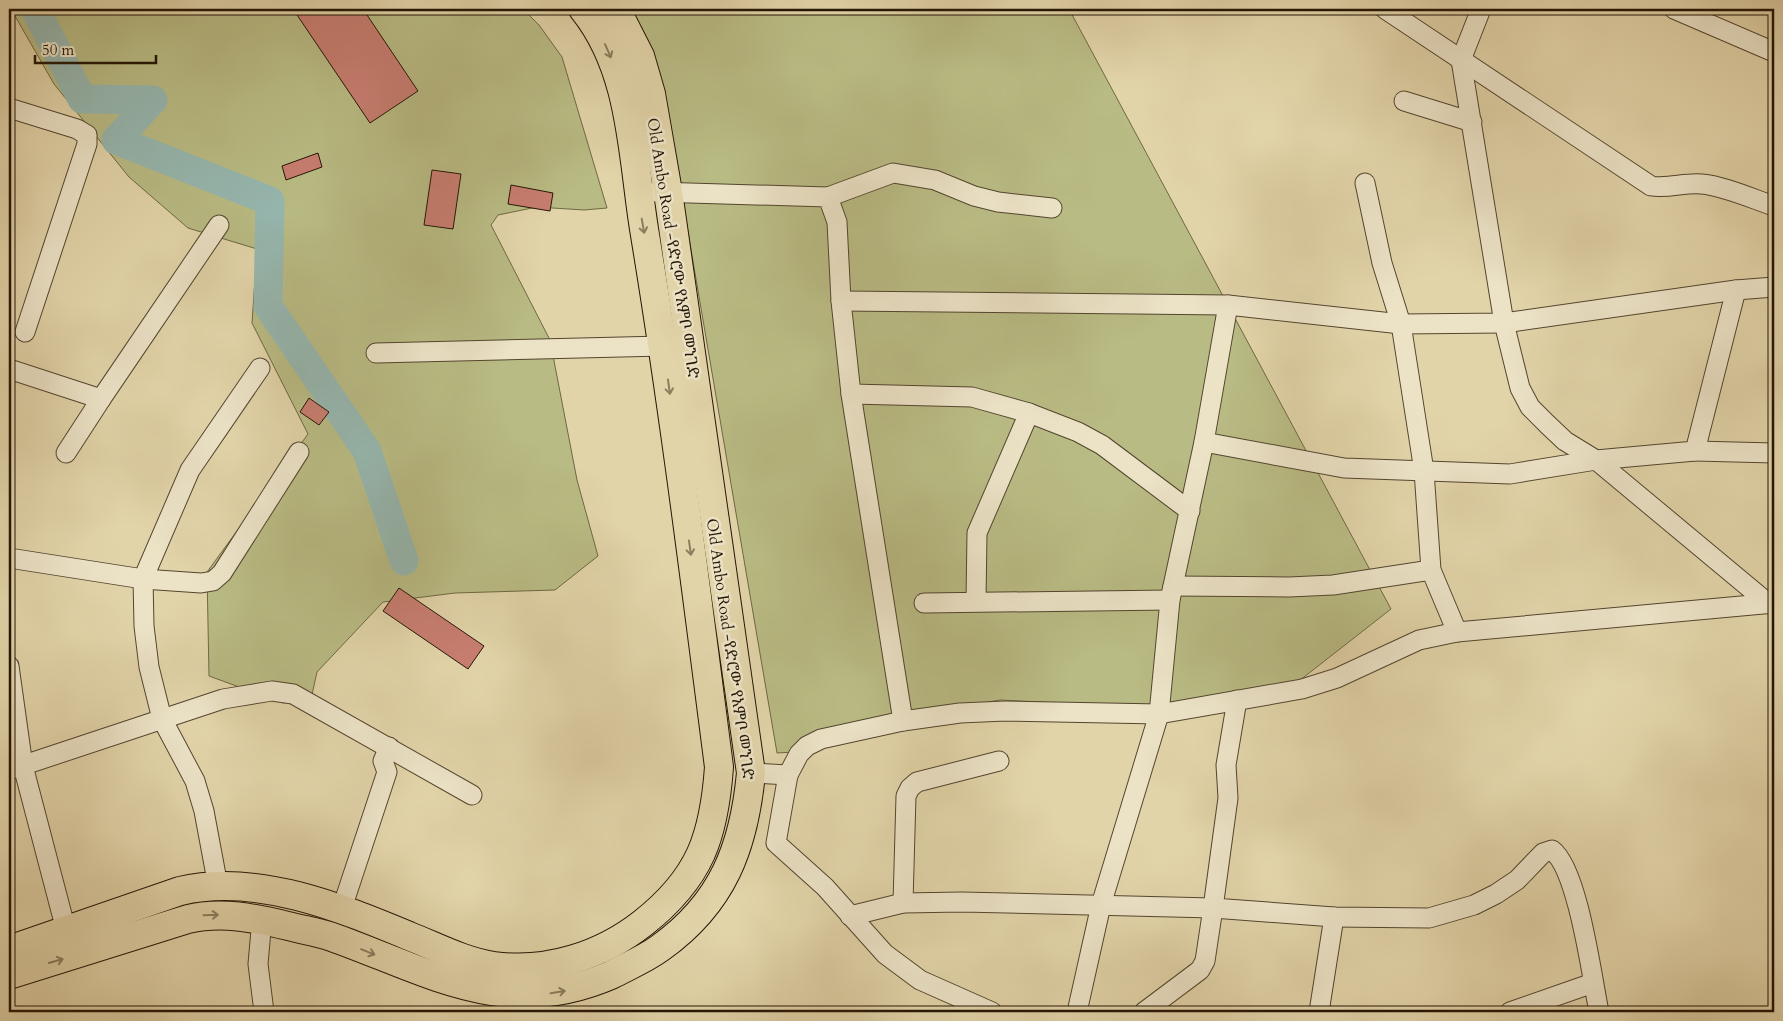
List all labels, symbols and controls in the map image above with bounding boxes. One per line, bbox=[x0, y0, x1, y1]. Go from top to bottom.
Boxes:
scale bar bbox=[35, 32, 156, 64]
text: 50 m bbox=[42, 40, 74, 60]
one-way arrow bbox=[604, 43, 614, 58]
street label: Old Ambo Road -የድሮው የአምቦ መንገድ bbox=[642, 116, 705, 381]
one-way arrow bbox=[639, 218, 649, 234]
one-way arrow bbox=[664, 378, 674, 394]
street label: Old Ambo Road -የድሮው የአምቦ መንገድ bbox=[701, 517, 759, 782]
one-way arrow bbox=[685, 539, 695, 555]
one-way arrow bbox=[203, 911, 219, 920]
one-way arrow bbox=[360, 947, 375, 957]
one-way arrow bbox=[47, 956, 63, 966]
one-way arrow bbox=[550, 986, 566, 996]

